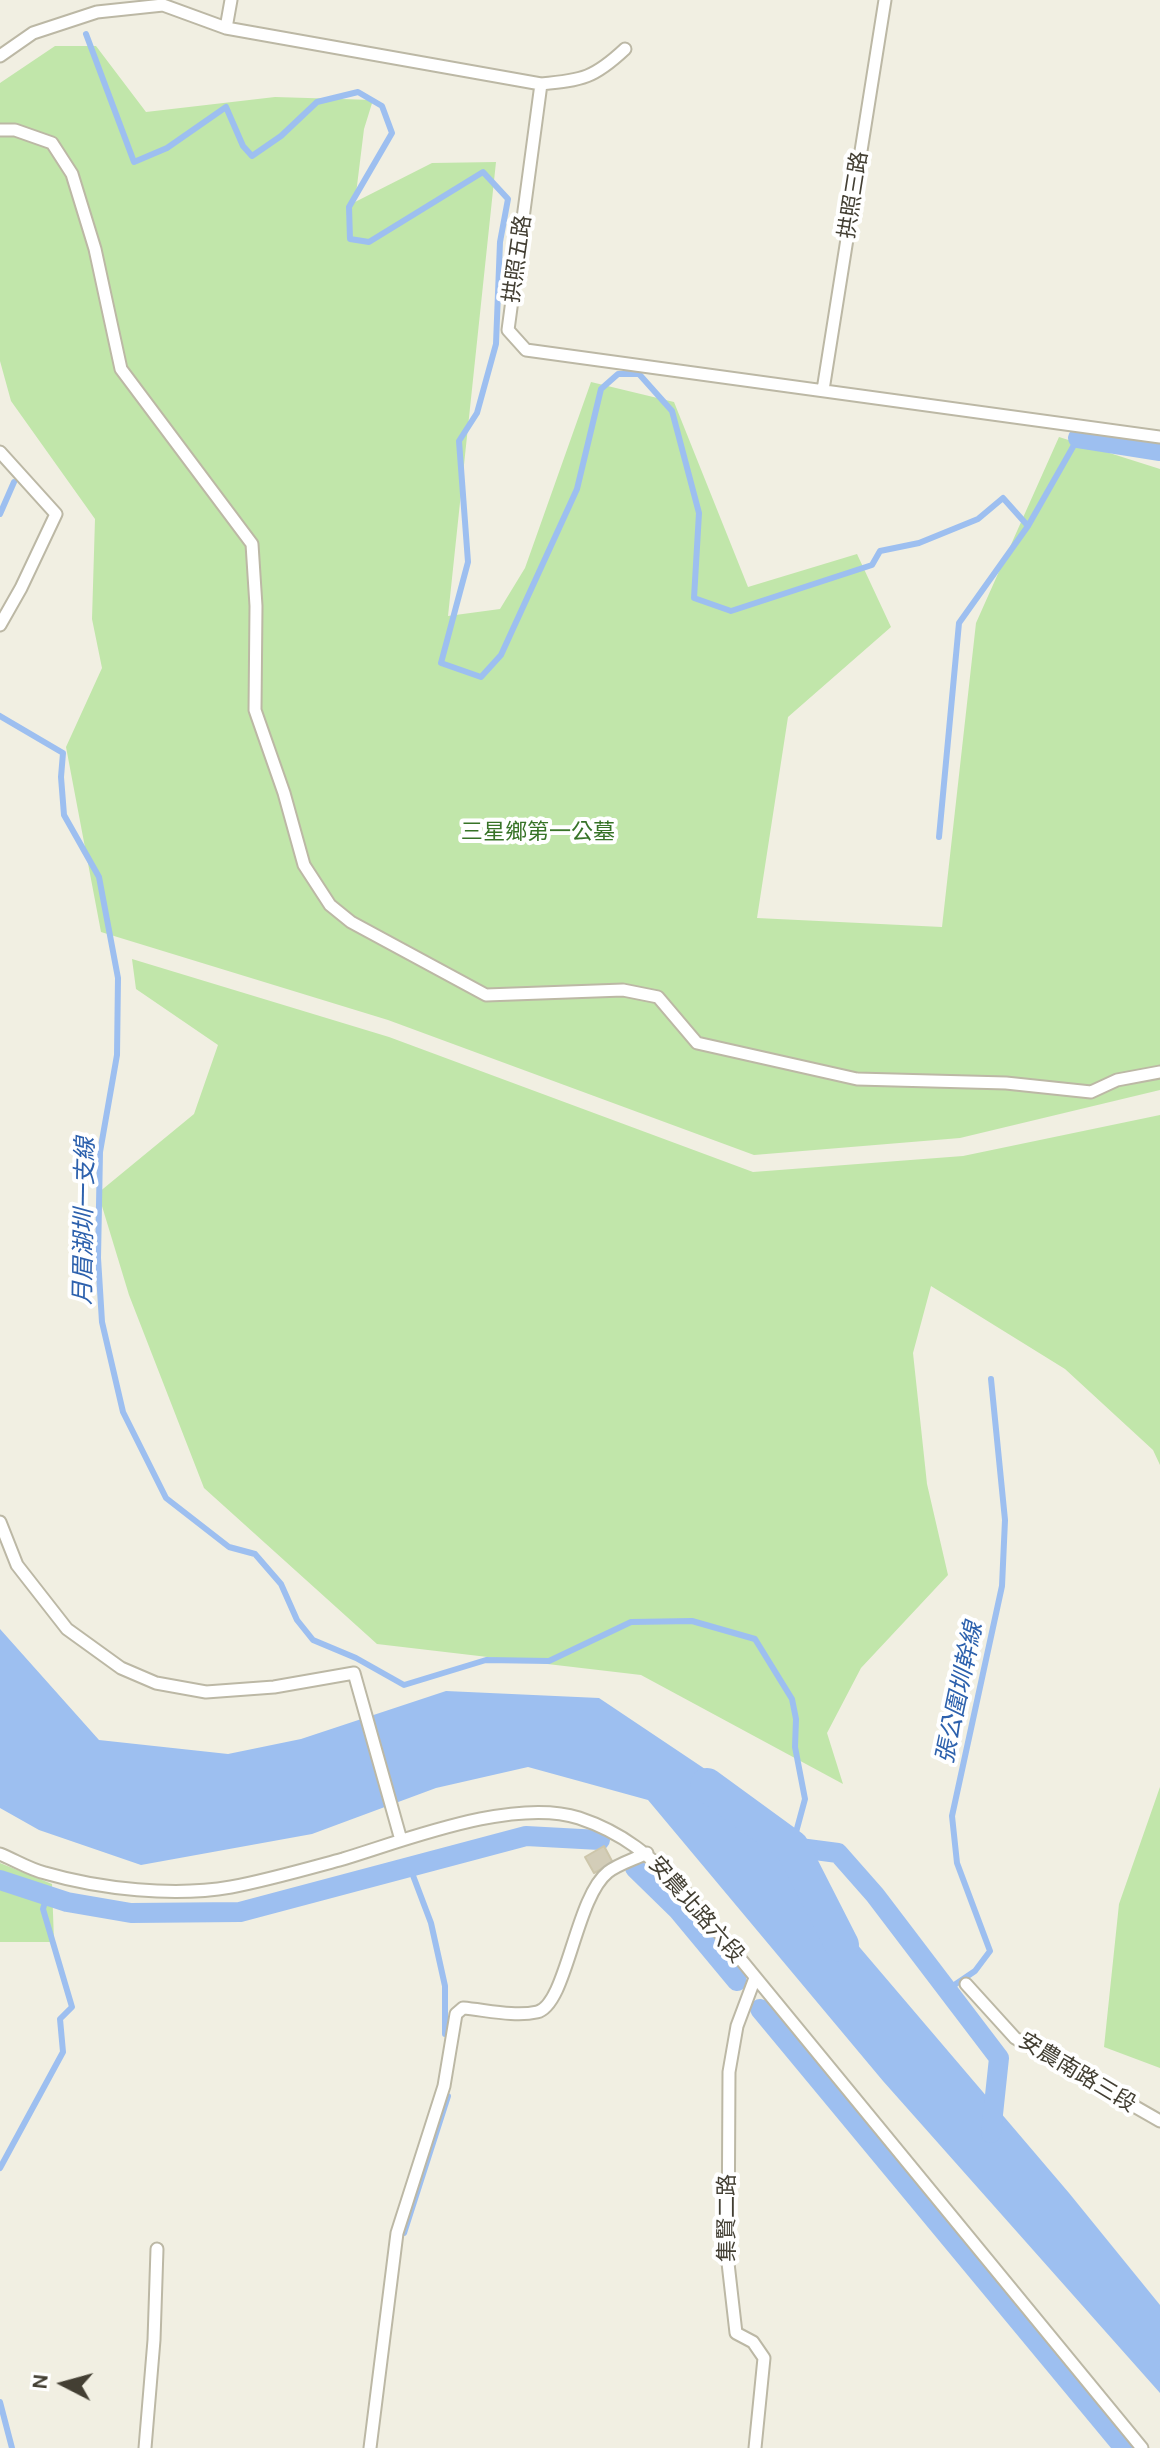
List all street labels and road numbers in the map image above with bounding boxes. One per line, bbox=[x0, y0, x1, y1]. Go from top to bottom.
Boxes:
street label: 拱照三路 bbox=[834, 149, 874, 241]
street label: 拱照五路 bbox=[499, 214, 537, 304]
street label: 安農北路六段 bbox=[643, 1852, 749, 1968]
street label: 安農南路三段 bbox=[1014, 2028, 1140, 2118]
street label: 集賢二路 bbox=[715, 2174, 741, 2262]

